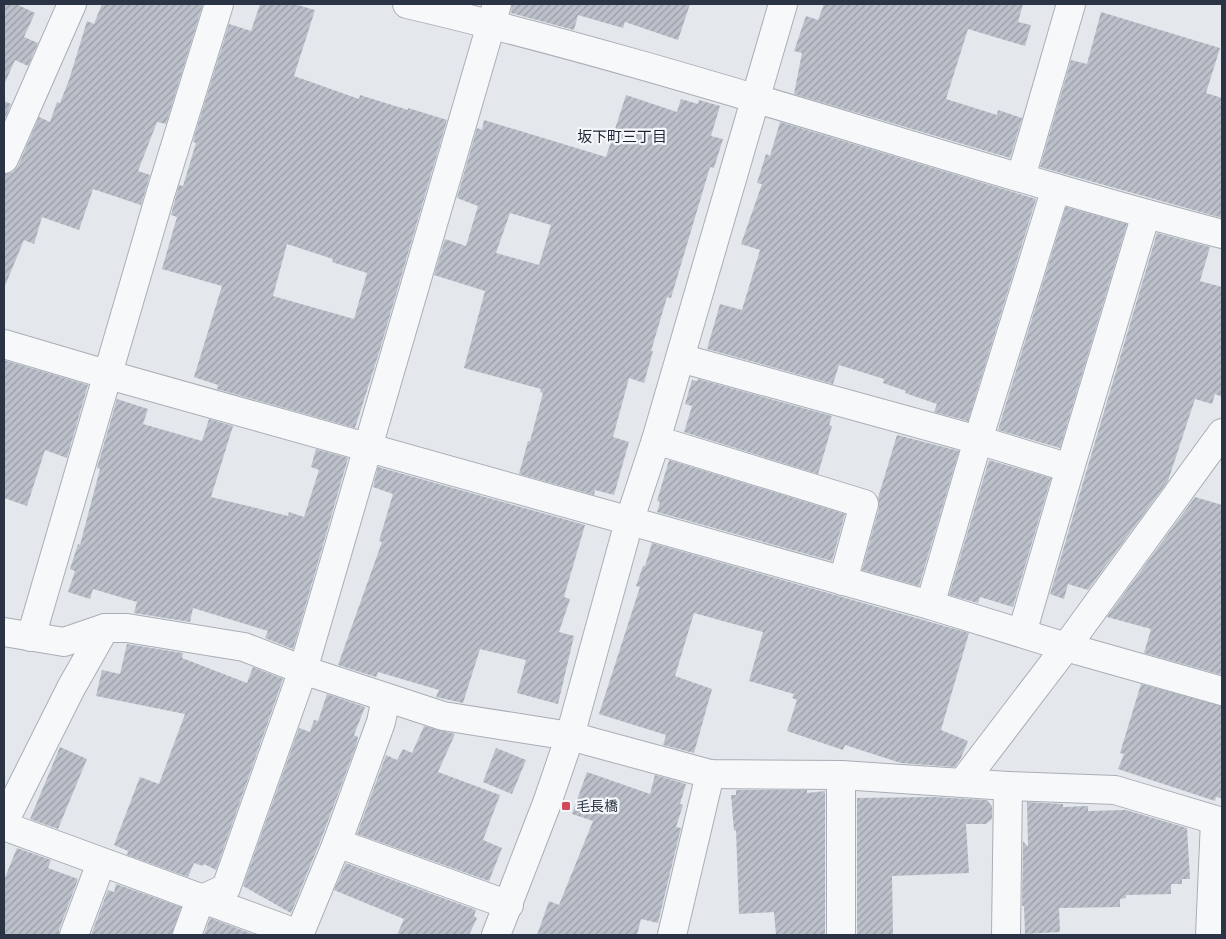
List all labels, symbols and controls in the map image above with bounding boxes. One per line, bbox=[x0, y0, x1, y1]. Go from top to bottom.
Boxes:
district label: 坂下町三丁目 bbox=[577, 127, 667, 146]
place label: 毛長橋 bbox=[576, 797, 618, 815]
marker: 毛長橋 bbox=[560, 800, 572, 812]

